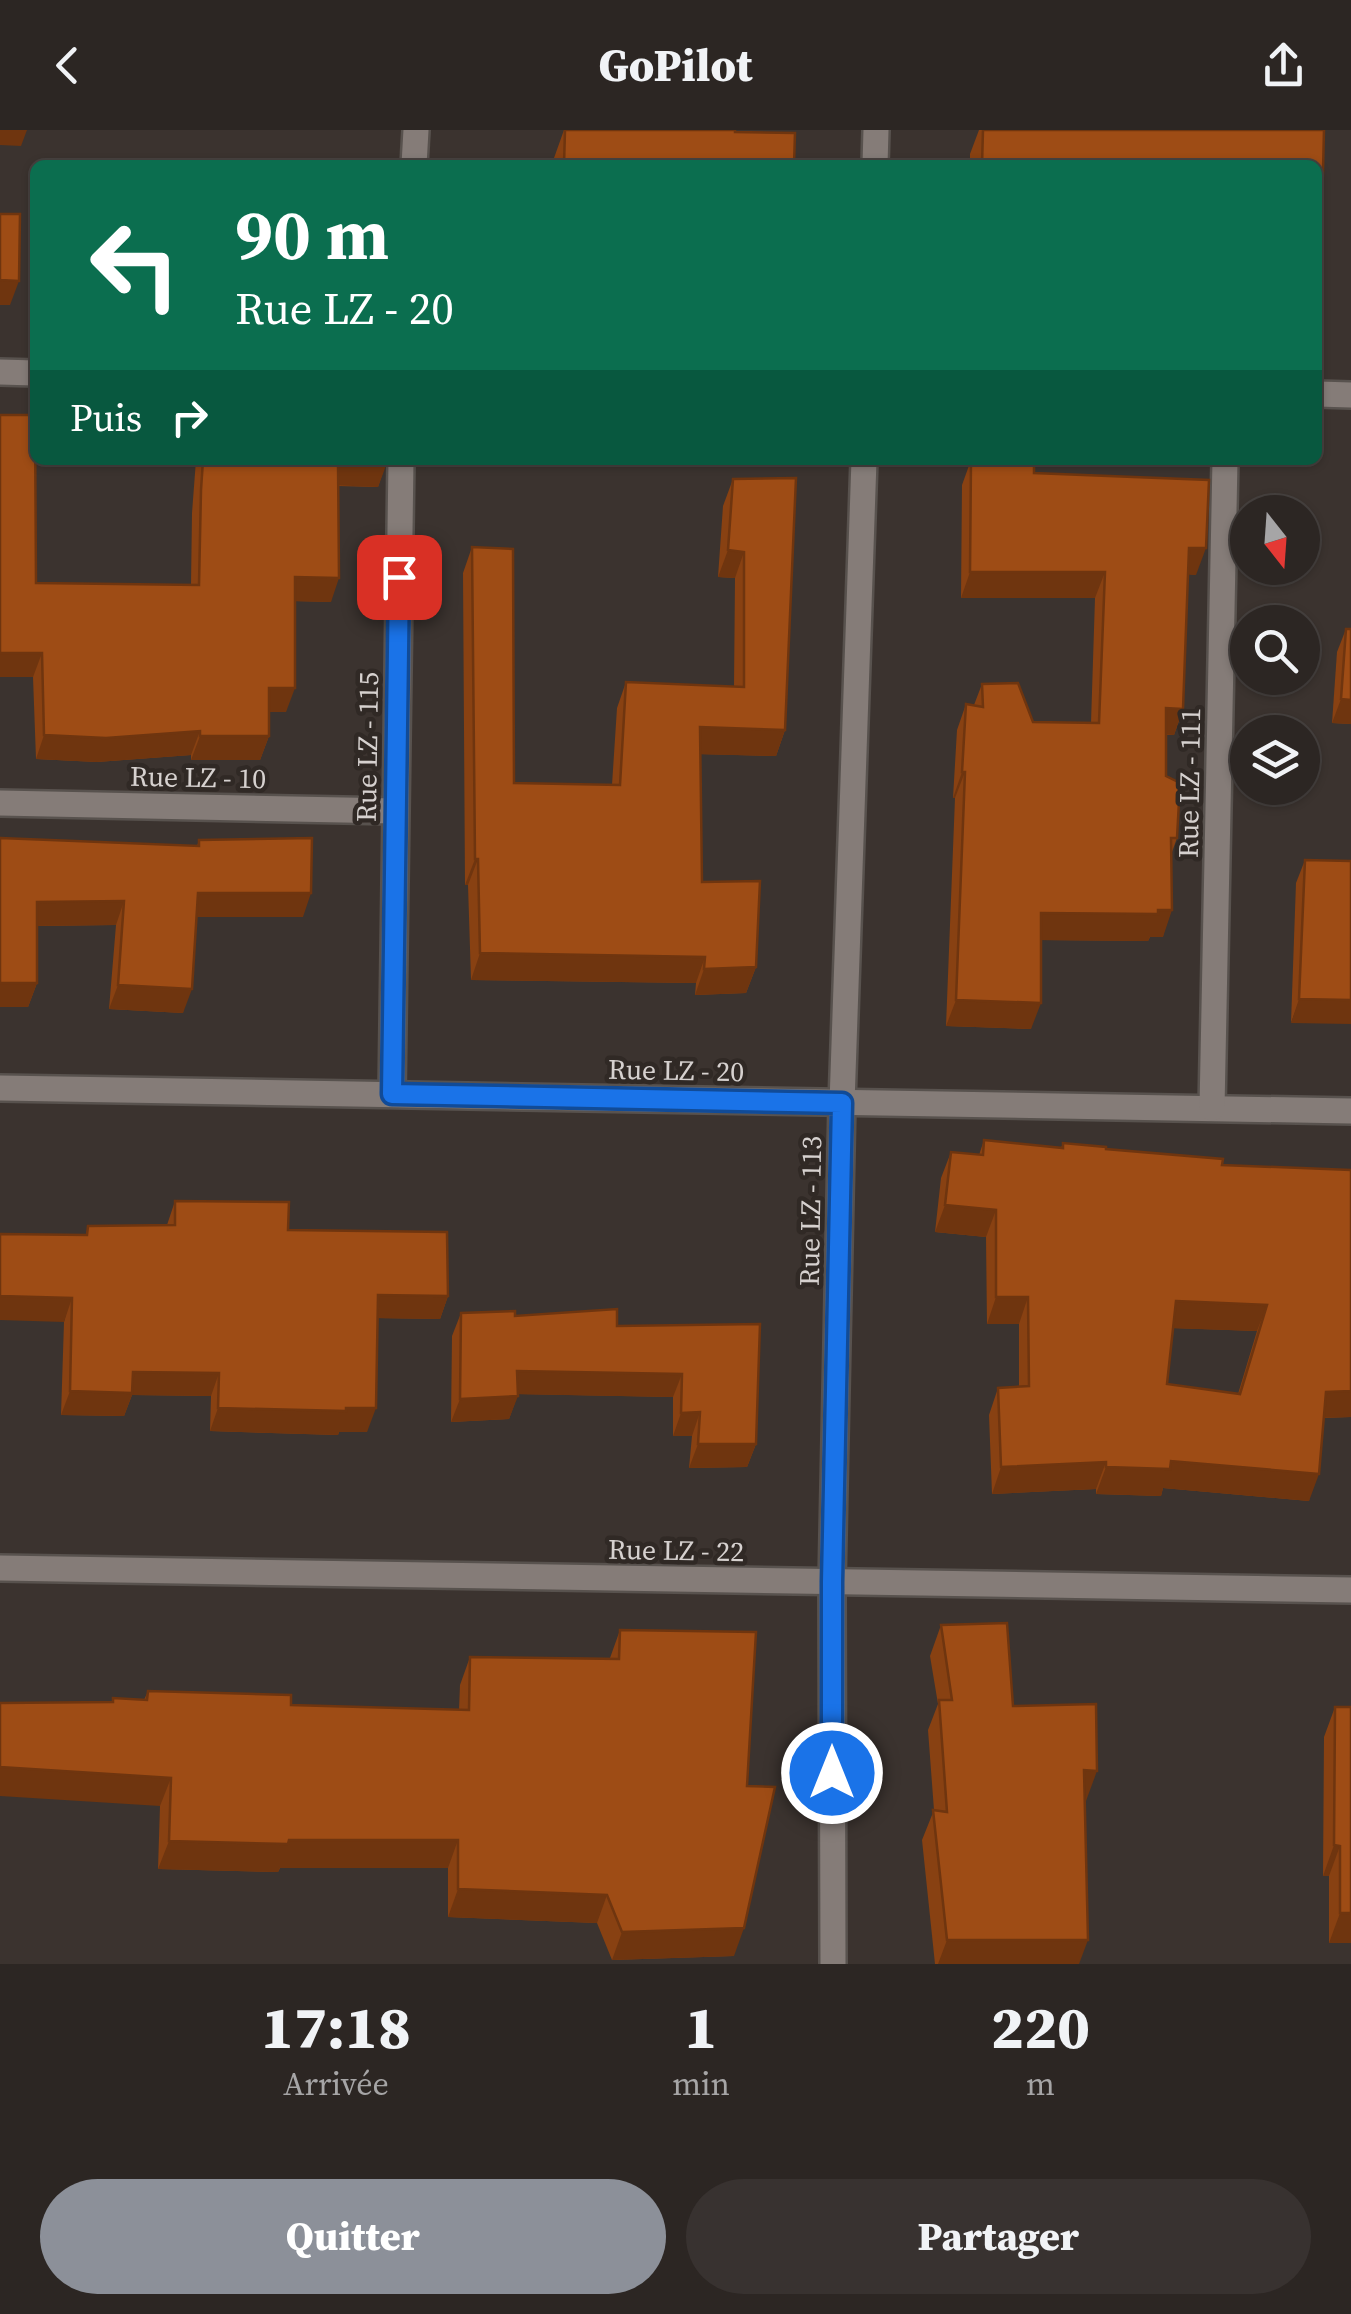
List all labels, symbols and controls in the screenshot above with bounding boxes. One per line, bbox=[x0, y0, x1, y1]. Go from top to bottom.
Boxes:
text: GoPilot bbox=[599, 34, 753, 96]
icon: back bbox=[40, 38, 95, 93]
icon: share bbox=[1256, 38, 1311, 93]
text: 90 m bbox=[235, 186, 389, 282]
icon: left bbox=[70, 200, 200, 330]
text: Rue LZ - 20 bbox=[235, 277, 454, 339]
icon: right bbox=[162, 390, 217, 445]
text: Puis bbox=[70, 392, 142, 444]
north arrow bbox=[1230, 495, 1320, 585]
map controls bbox=[1230, 495, 1320, 805]
pin bbox=[357, 535, 442, 620]
icon: arrive bbox=[372, 550, 427, 605]
button: search bbox=[1230, 605, 1320, 695]
street label: Rue LZ - 115 bbox=[347, 672, 387, 822]
street label: Rue LZ - 111 bbox=[1169, 708, 1209, 858]
button: layers bbox=[1230, 715, 1320, 805]
street label: Rue LZ - 10 bbox=[130, 757, 266, 797]
street label: Rue LZ - 20 bbox=[608, 1050, 744, 1090]
street label: Rue LZ - 113 bbox=[790, 1136, 830, 1286]
street label: Rue LZ - 22 bbox=[608, 1530, 744, 1570]
position arrow bbox=[780, 1721, 884, 1825]
text: 17:18 bbox=[261, 1986, 411, 2068]
text: 1 bbox=[684, 1986, 718, 2068]
text: 220 bbox=[991, 1986, 1090, 2068]
text: Arrivée bbox=[283, 2062, 389, 2106]
text: min bbox=[672, 2062, 730, 2106]
text: m bbox=[1026, 2062, 1055, 2106]
button: Quitter bbox=[40, 2179, 666, 2294]
button: Partager bbox=[686, 2179, 1311, 2294]

